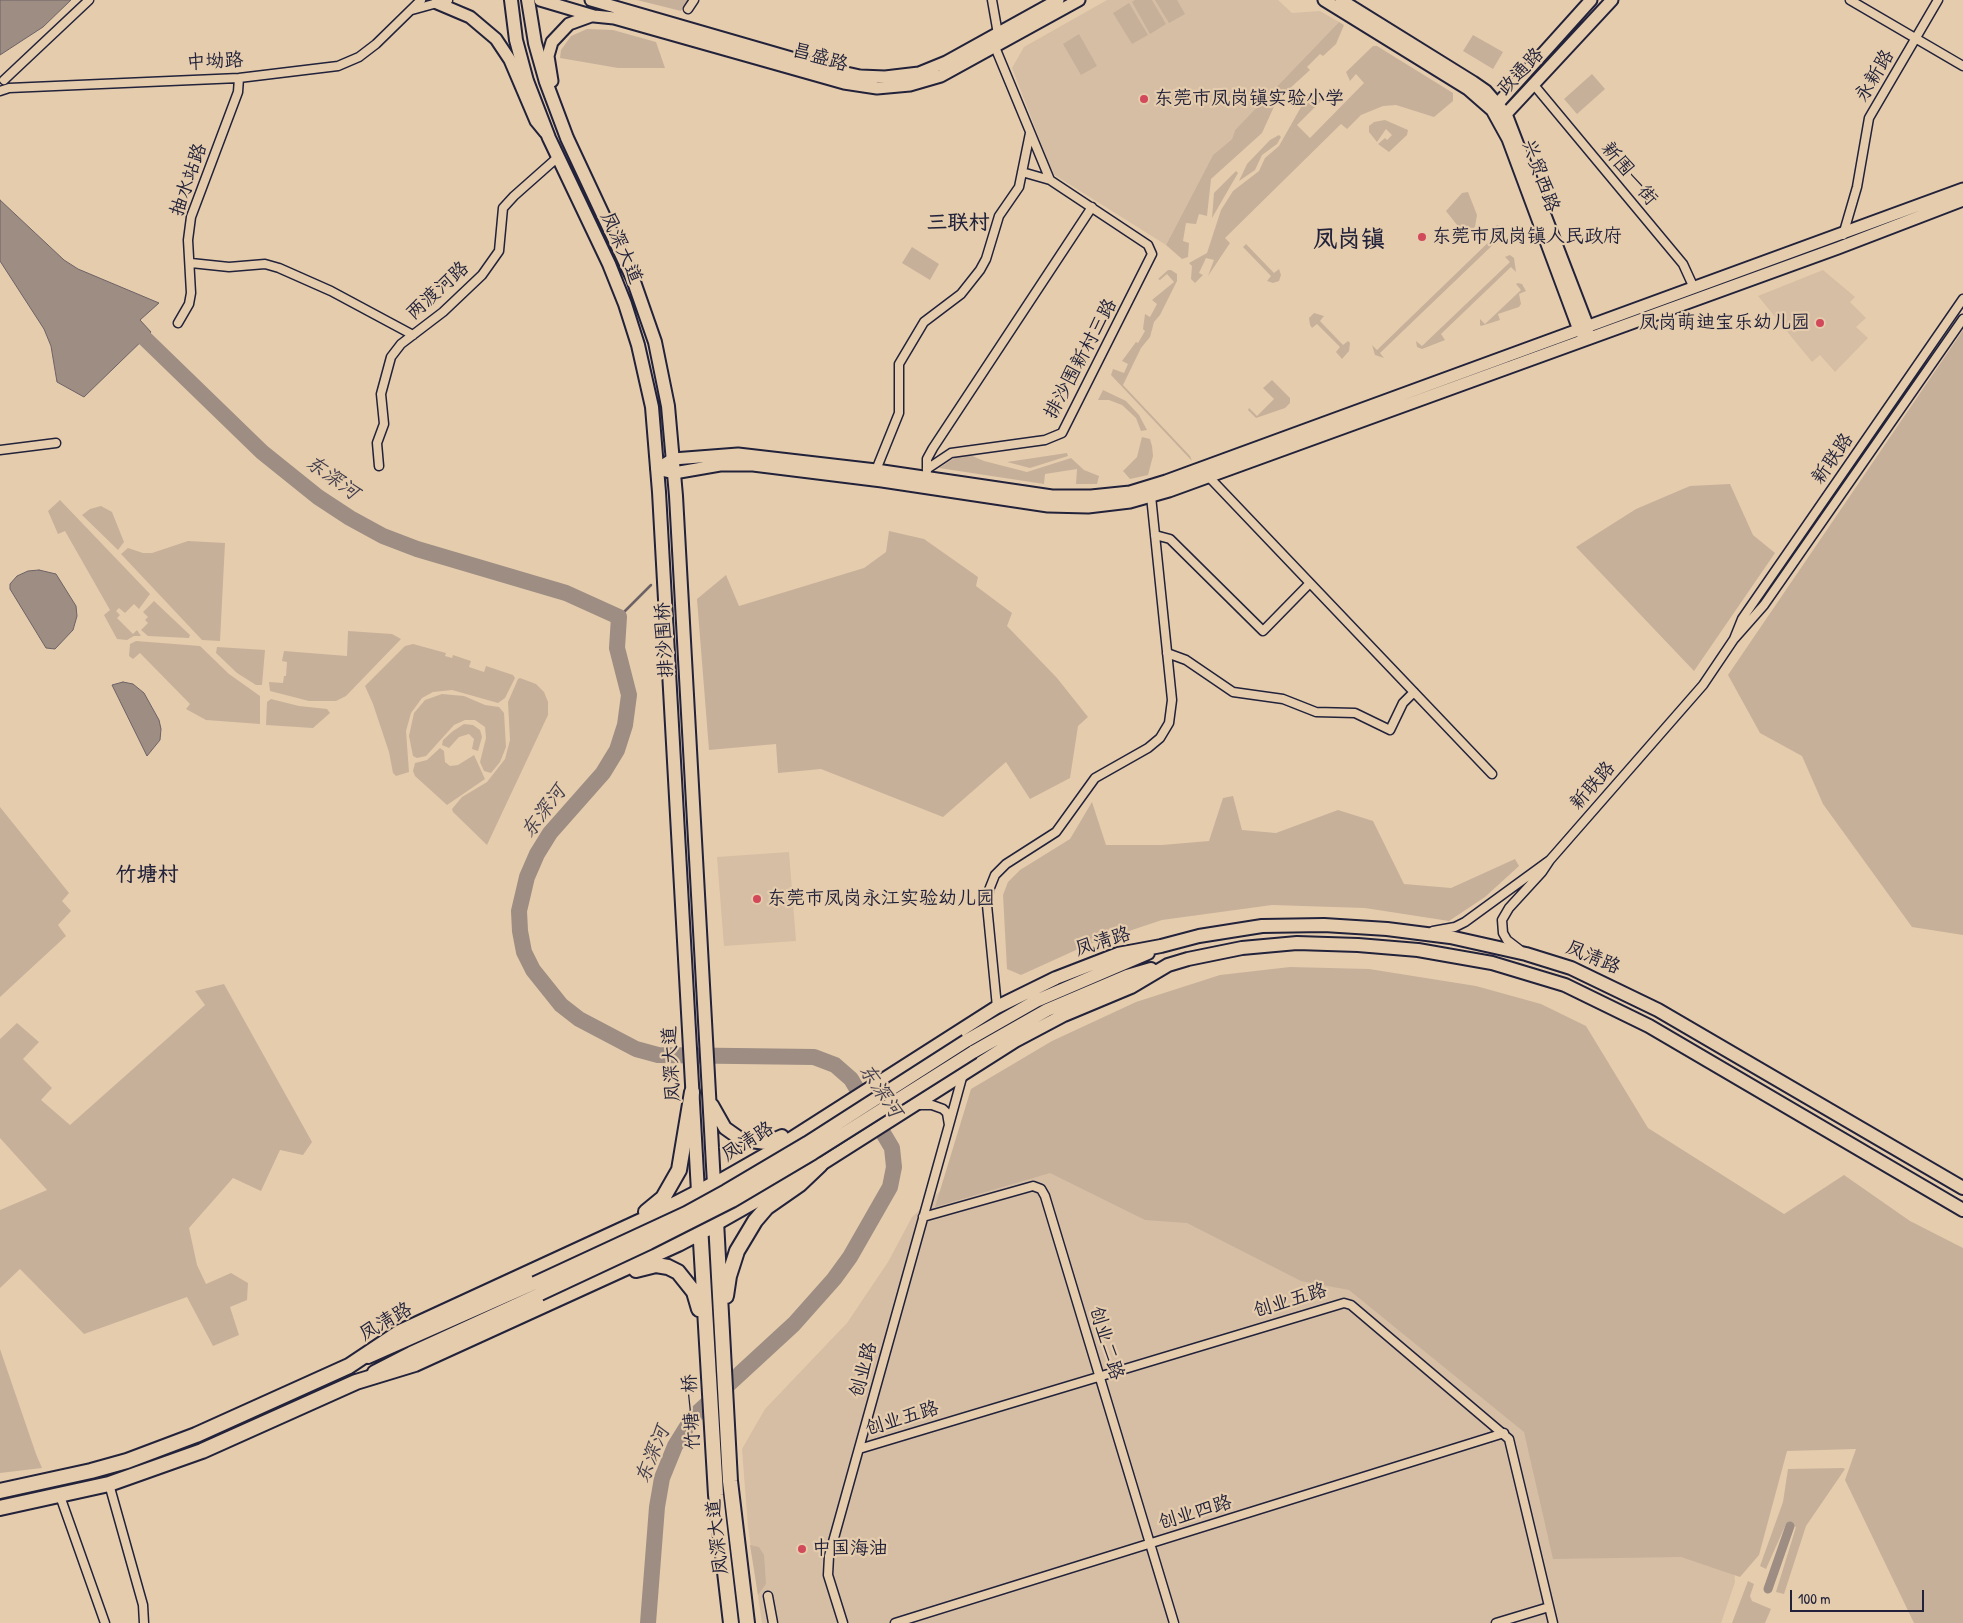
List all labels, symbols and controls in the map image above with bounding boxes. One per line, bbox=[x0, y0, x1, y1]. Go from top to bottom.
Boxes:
street label: 昌盛路 bbox=[789, 39, 851, 77]
street label: 政通路 bbox=[1493, 43, 1549, 101]
street label: 永新路 bbox=[1851, 46, 1899, 106]
street label: 中坳路 bbox=[186, 49, 244, 75]
place label: 东莞市凤岗镇实验小学 bbox=[1154, 88, 1344, 110]
marker: 东莞市凤岗镇实验小学 bbox=[1138, 93, 1150, 105]
street label: 兴贸西路 bbox=[1516, 136, 1564, 216]
street label: 新围一街 bbox=[1596, 138, 1662, 210]
street label: 抽水站路 bbox=[166, 140, 212, 220]
street label: 凤深大道 bbox=[595, 209, 647, 287]
district label: 三联村 bbox=[927, 210, 989, 236]
place label: 东莞市凤岗镇人民政府 bbox=[1432, 226, 1622, 248]
district label: 凤岗镇 bbox=[1313, 227, 1385, 255]
marker: 东莞市凤岗镇人民政府 bbox=[1416, 231, 1428, 243]
street label: 两渡河路 bbox=[402, 257, 474, 325]
street label: 排沙围新村三路 bbox=[1040, 295, 1122, 423]
place label: 凤岗萌迪宝乐幼儿园 bbox=[1639, 312, 1810, 334]
marker: 凤岗萌迪宝乐幼儿园 bbox=[1814, 317, 1826, 329]
street label: 新联路 bbox=[1807, 429, 1859, 489]
water label: 东深河 bbox=[301, 451, 363, 505]
street label: 排沙围桥 bbox=[652, 601, 678, 679]
street label: 新联路 bbox=[1566, 757, 1620, 815]
water label: 东深河 bbox=[516, 781, 572, 843]
district label: 竹塘村 bbox=[116, 862, 178, 888]
place label: 东莞市凤岗永江实验幼儿园 bbox=[767, 888, 995, 910]
marker: 东莞市凤岗永江实验幼儿园 bbox=[751, 893, 763, 905]
street label: 凤清路 bbox=[1072, 923, 1134, 961]
street label: 凤清路 bbox=[1562, 936, 1624, 980]
street label: 凤深大道 bbox=[659, 1025, 685, 1103]
water label: 东深河 bbox=[853, 1059, 907, 1123]
street label: 凤清路 bbox=[718, 1117, 778, 1167]
street label: 创业五路 bbox=[1250, 1279, 1330, 1323]
street label: 凤清路 bbox=[356, 1298, 416, 1346]
street label: 创业二路 bbox=[1084, 1303, 1128, 1383]
street label: 创业路 bbox=[846, 1340, 882, 1400]
street label: 竹塘一桥 bbox=[679, 1373, 705, 1451]
street label: 创业五路 bbox=[862, 1397, 942, 1441]
water label: 东深河 bbox=[631, 1423, 675, 1487]
street label: 创业四路 bbox=[1155, 1491, 1235, 1535]
street label: 凤深大道 bbox=[703, 1498, 733, 1576]
place label: 中国海油 bbox=[812, 1538, 888, 1560]
marker: 中国海油 bbox=[796, 1543, 808, 1555]
scale bar bbox=[1793, 1580, 1927, 1612]
text: 100 m bbox=[1798, 1588, 1831, 1609]

